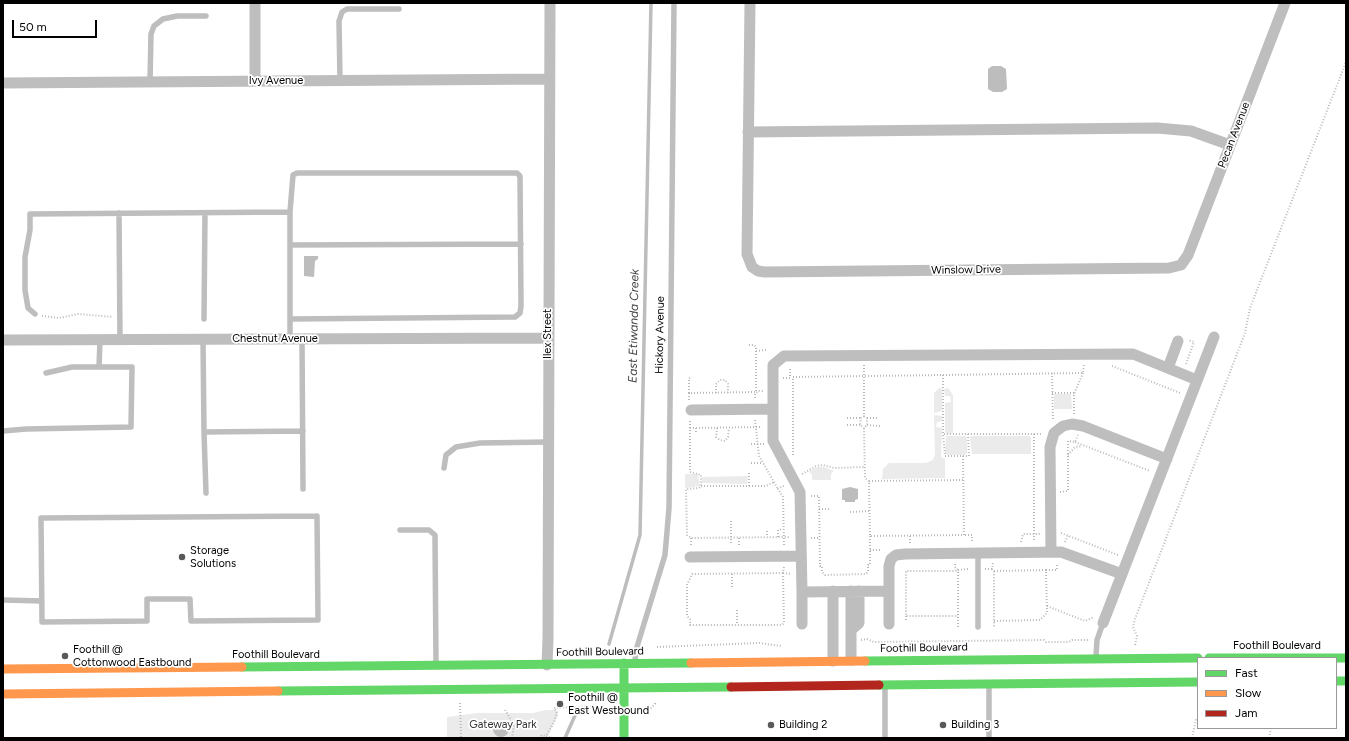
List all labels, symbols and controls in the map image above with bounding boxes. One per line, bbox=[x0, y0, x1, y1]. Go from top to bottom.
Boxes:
scale bar bbox=[14, 12, 99, 38]
text: 50 m bbox=[19, 20, 47, 34]
street label: Ivy Avenue bbox=[249, 74, 303, 88]
street label: Pecan Avenue bbox=[1215, 100, 1253, 170]
street label: Winslow Drive bbox=[931, 263, 1001, 277]
water label: East Etiwanda Creek bbox=[626, 269, 642, 383]
street label: Hickory Avenue bbox=[653, 296, 667, 374]
street label: Ilex Street bbox=[541, 309, 555, 359]
street label: Chestnut Avenue bbox=[232, 332, 318, 346]
place label: Storage Solutions bbox=[190, 544, 236, 570]
marker: Storage Solutions bbox=[177, 552, 187, 562]
street label: Foothill Boulevard bbox=[1233, 639, 1321, 653]
street label: Foothill Boulevard bbox=[880, 641, 968, 655]
place label: Foothill @ Cottonwood Eastbound bbox=[73, 643, 191, 669]
street label: Foothill Boulevard bbox=[556, 645, 644, 659]
street label: Foothill Boulevard bbox=[232, 648, 320, 662]
marker: Foothill @ Cottonwood Eastbound bbox=[60, 651, 70, 661]
legend bbox=[1197, 657, 1337, 729]
text: Fast bbox=[1235, 666, 1258, 680]
text: Slow bbox=[1235, 686, 1261, 700]
place label: Foothill @ East Westbound bbox=[568, 691, 649, 717]
marker: Foothill @ East Westbound bbox=[555, 699, 565, 709]
text: Jam bbox=[1235, 706, 1258, 720]
park label: Gateway Park bbox=[469, 718, 537, 732]
place label: Building 2 bbox=[779, 718, 827, 732]
place label: Building 3 bbox=[951, 718, 999, 732]
marker: Building 2 bbox=[766, 720, 776, 730]
marker: Building 3 bbox=[938, 720, 948, 730]

